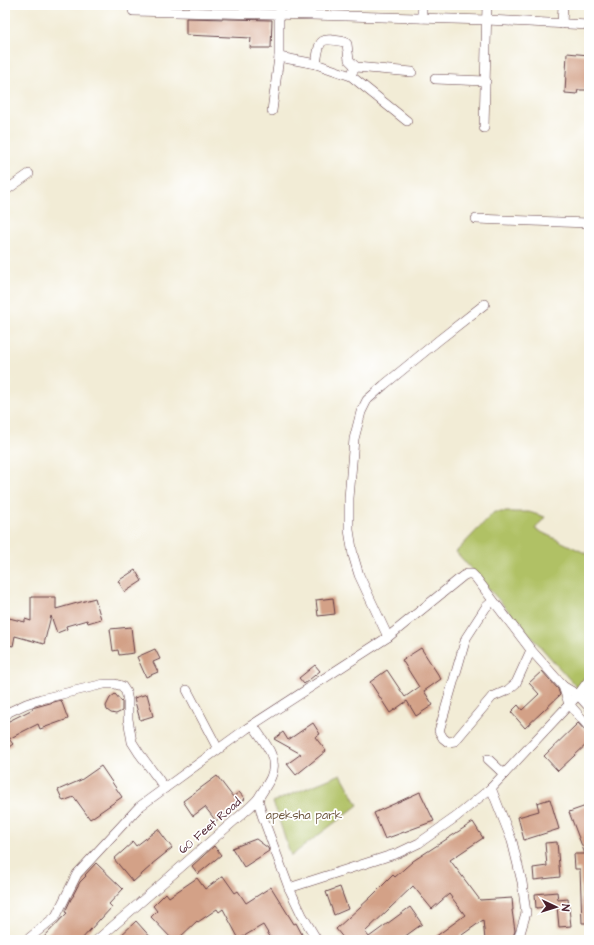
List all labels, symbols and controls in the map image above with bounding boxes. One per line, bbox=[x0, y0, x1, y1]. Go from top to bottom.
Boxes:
street label: 60 Feet Road bbox=[175, 794, 245, 858]
park label: apeksha park bbox=[266, 807, 343, 824]
north arrow bbox=[536, 887, 576, 927]
text: N bbox=[558, 904, 573, 912]

